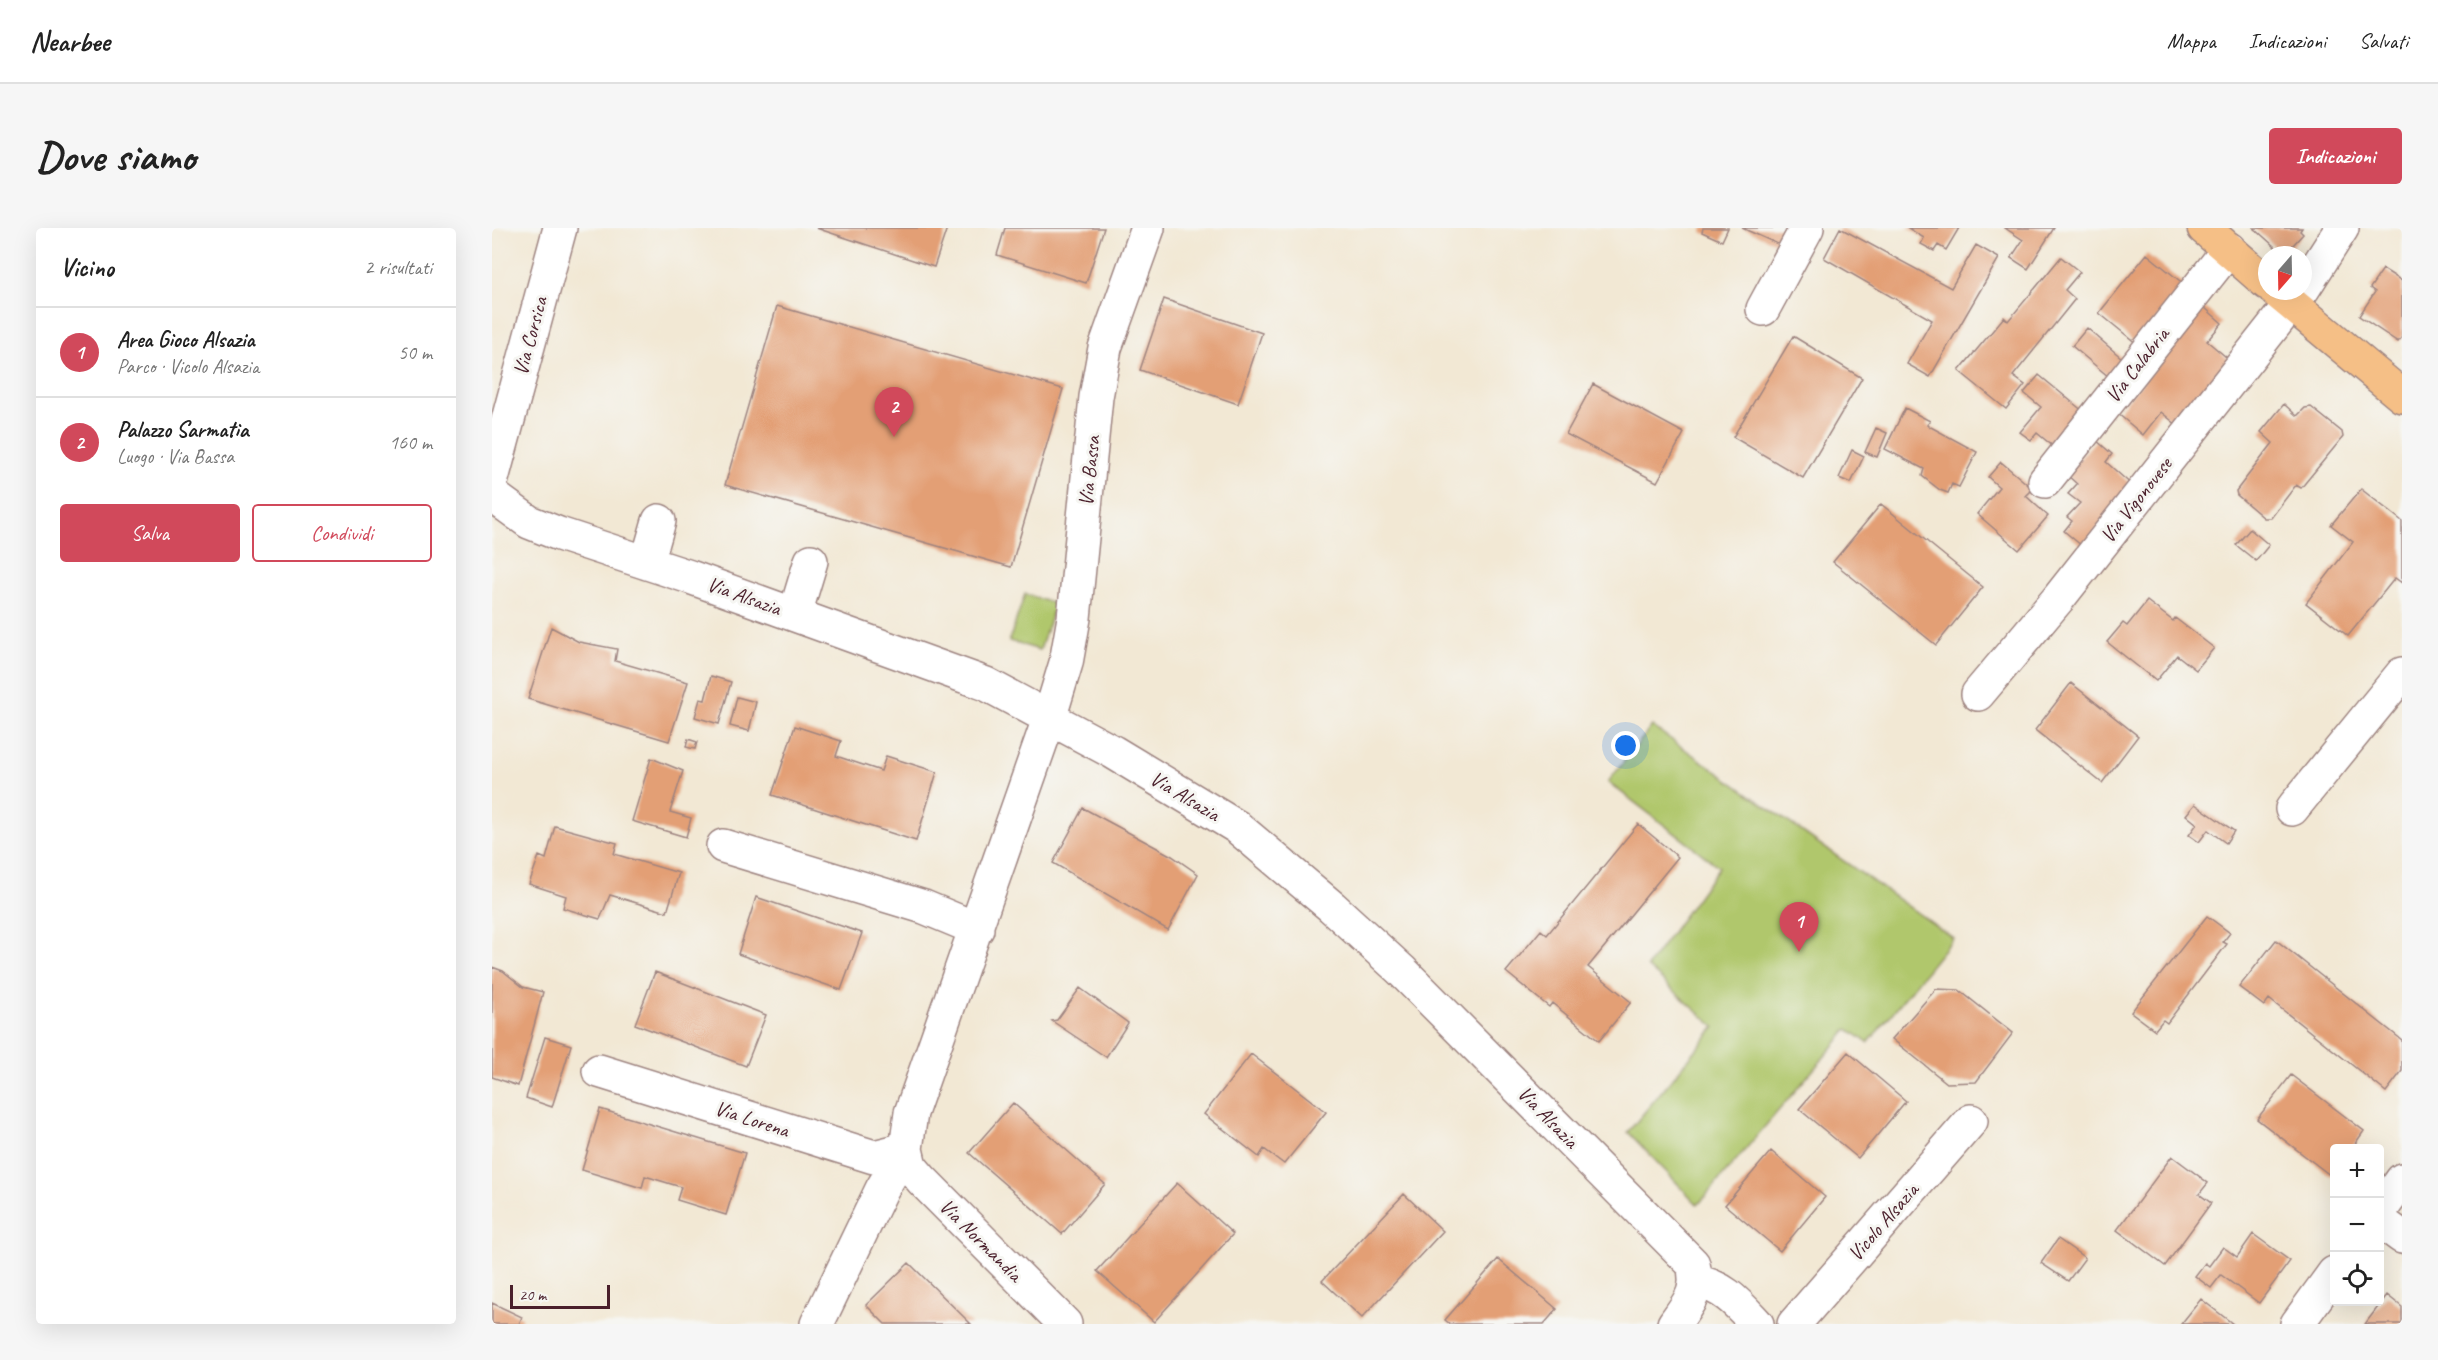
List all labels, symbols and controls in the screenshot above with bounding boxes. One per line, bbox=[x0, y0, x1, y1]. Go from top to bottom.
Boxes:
text: Nearbee bbox=[30, 24, 110, 59]
text: Mappa bbox=[2167, 28, 2216, 54]
text: Indicazioni bbox=[2249, 28, 2326, 54]
text: Salvati bbox=[2359, 28, 2408, 54]
button: Indicazioni bbox=[2269, 128, 2402, 184]
text: Dove siamo bbox=[36, 130, 195, 183]
north arrow bbox=[2258, 246, 2312, 300]
text: Vicino bbox=[60, 251, 114, 284]
text: 2 risultati bbox=[364, 255, 432, 280]
street label: Via Corsica bbox=[507, 292, 553, 378]
street label: Via Calabria bbox=[2100, 320, 2176, 408]
text: Area Gioco Alsazia bbox=[117, 326, 255, 354]
text: 1 bbox=[75, 340, 84, 365]
text: 50 m bbox=[398, 340, 432, 365]
text: Parco · Vicolo Alsazia bbox=[117, 354, 259, 379]
pin: 2 bbox=[874, 388, 914, 437]
text: Palazzo Sarmatia bbox=[117, 416, 249, 444]
text: 2 bbox=[75, 430, 84, 455]
text: 160 m bbox=[389, 430, 432, 455]
street label: Via Bassa bbox=[1072, 433, 1106, 507]
text: Luogo · Via Bassa bbox=[117, 444, 234, 469]
street label: Via Vigonovese bbox=[2095, 450, 2179, 548]
button: Salva bbox=[60, 504, 240, 562]
button: Condividi bbox=[252, 504, 432, 562]
street label: Via Alsazia bbox=[704, 571, 786, 622]
your location bbox=[1611, 731, 1640, 760]
street label: Via Alsazia bbox=[1145, 765, 1226, 828]
pin: 1 bbox=[1780, 902, 1818, 952]
street label: Via Alsazia bbox=[1512, 1080, 1585, 1155]
street label: Via Lorena bbox=[712, 1095, 794, 1144]
map controls bbox=[2330, 1144, 2384, 1306]
button: + bbox=[2330, 1144, 2384, 1198]
street label: Vicolo Alsazia bbox=[1842, 1176, 1925, 1266]
street label: Via Normandia bbox=[934, 1193, 1030, 1289]
button: − bbox=[2330, 1198, 2384, 1252]
button: locate bbox=[2330, 1252, 2384, 1306]
scale bar bbox=[510, 1282, 610, 1310]
text: 20 m bbox=[519, 1285, 546, 1305]

